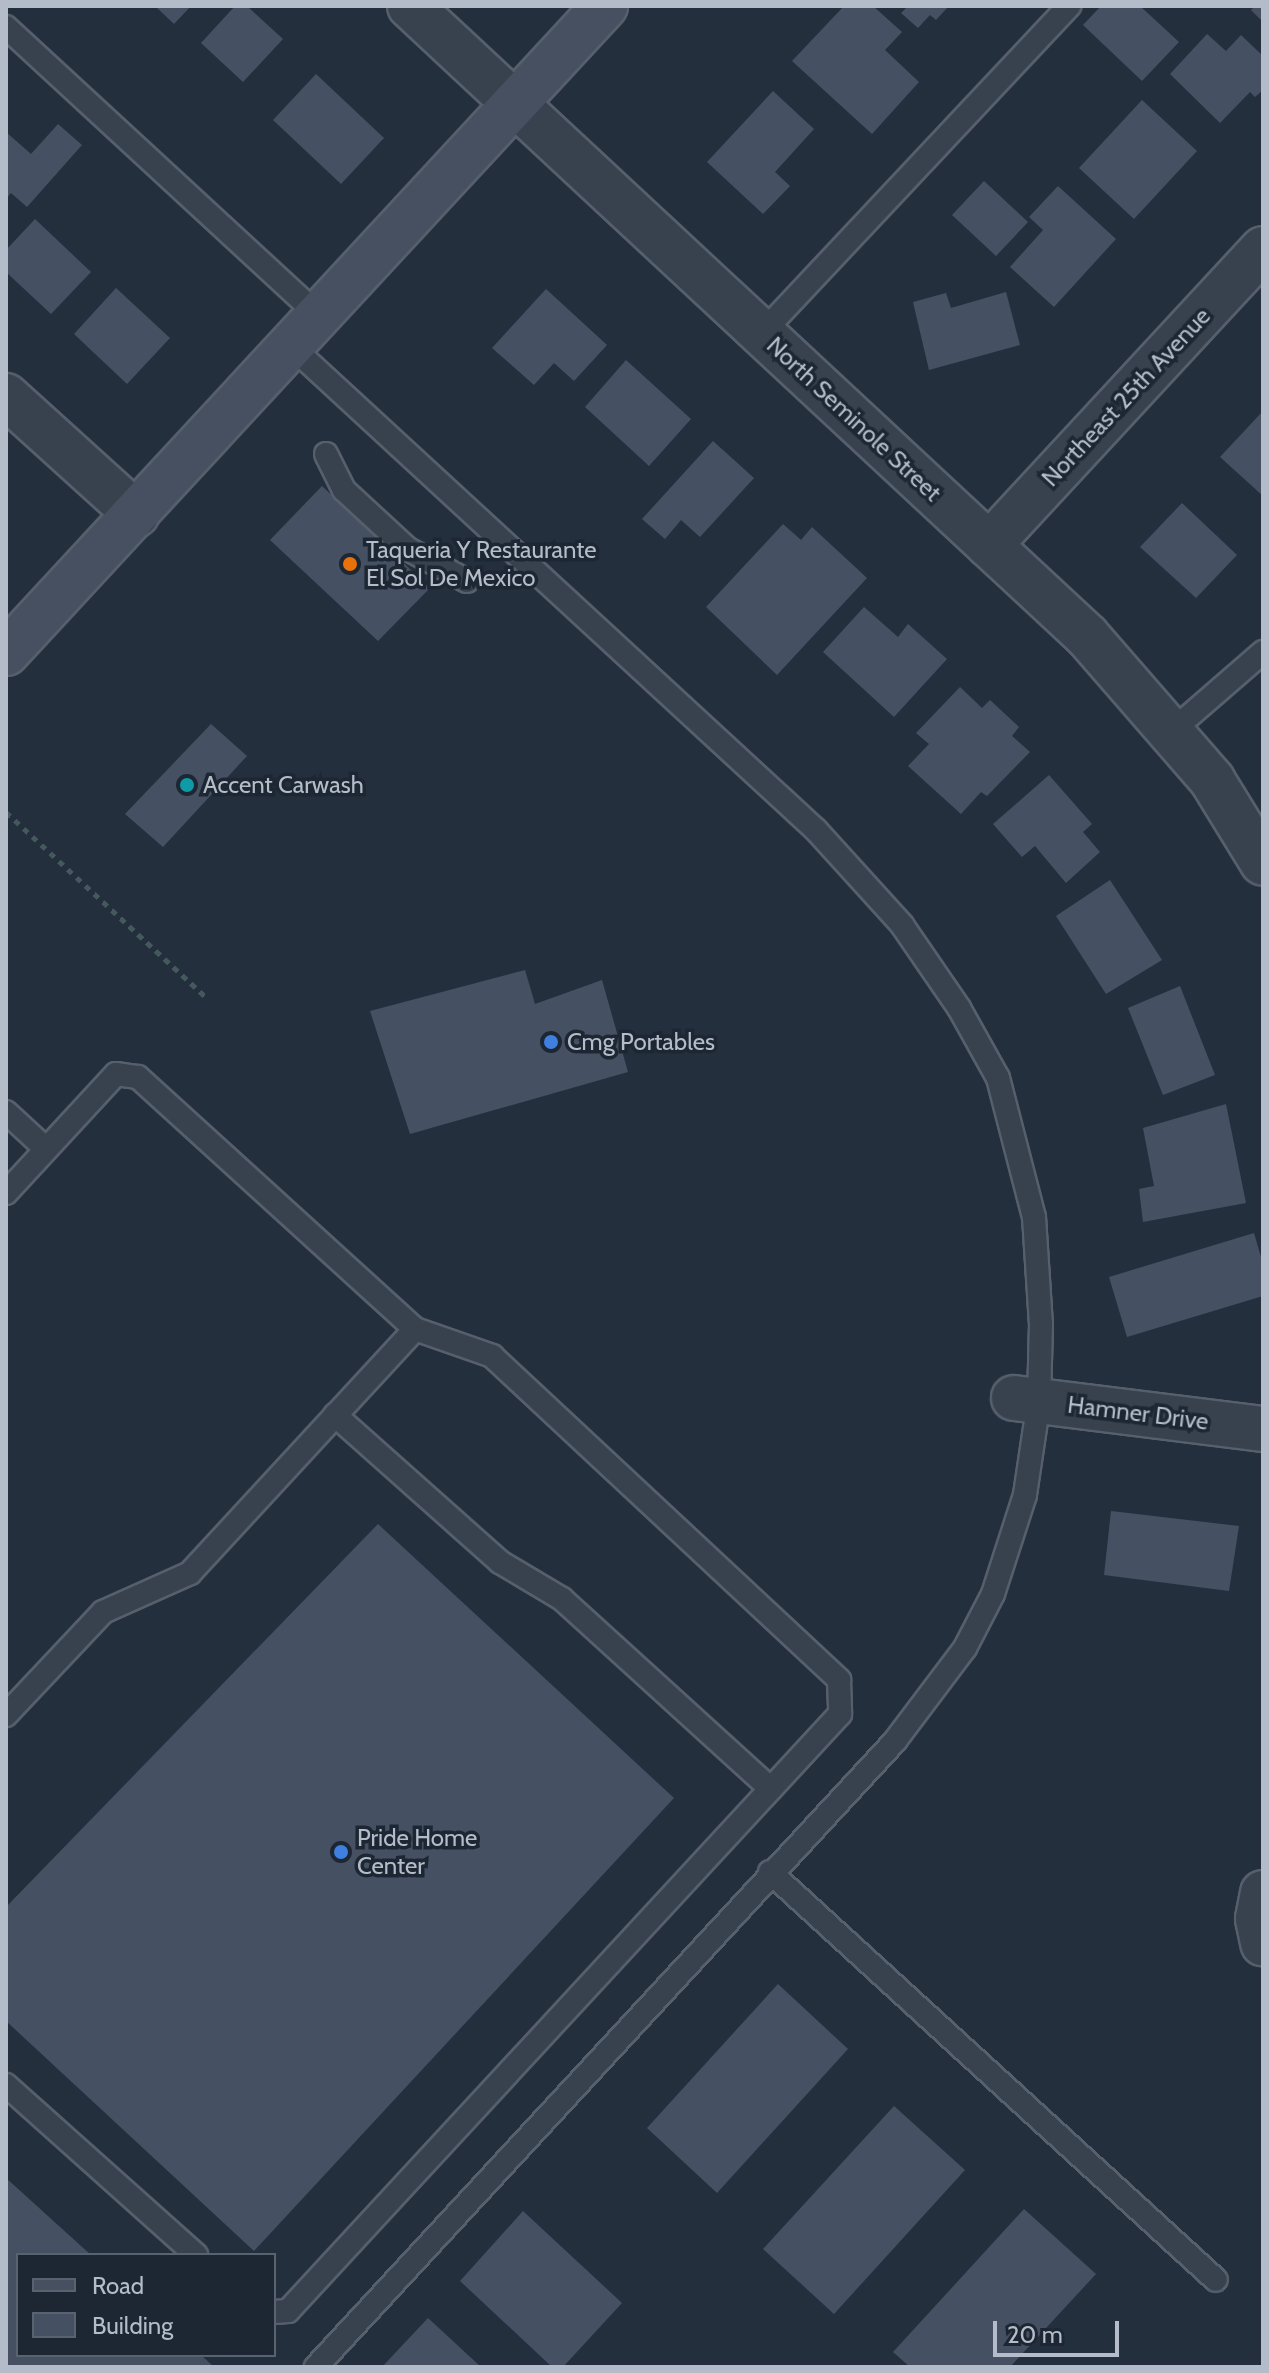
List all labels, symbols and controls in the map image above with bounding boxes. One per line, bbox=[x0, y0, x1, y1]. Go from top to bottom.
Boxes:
street label: Northeast 25th Avenue bbox=[1036, 302, 1216, 492]
street label: North Seminole Street bbox=[761, 331, 947, 507]
place label: Taqueria Y Restaurante El Sol De Mexico bbox=[366, 536, 597, 592]
marker: Taqueria Y Restaurante El Sol De Mexico bbox=[341, 555, 359, 573]
place label: Accent Carwash bbox=[203, 771, 364, 799]
marker: Accent Carwash bbox=[178, 776, 196, 794]
place label: Cmg Portables bbox=[567, 1028, 715, 1056]
marker: Cmg Portables bbox=[542, 1033, 560, 1051]
street label: Hamner Drive bbox=[1066, 1390, 1210, 1436]
place label: Pride Home Center bbox=[357, 1824, 477, 1880]
marker: Pride Home Center bbox=[332, 1843, 350, 1861]
legend bbox=[16, 2253, 276, 2357]
text: Road bbox=[92, 2271, 144, 2300]
scale bar bbox=[997, 2305, 1123, 2355]
text: Building bbox=[92, 2311, 173, 2340]
text: 20 m bbox=[1007, 2320, 1063, 2349]

